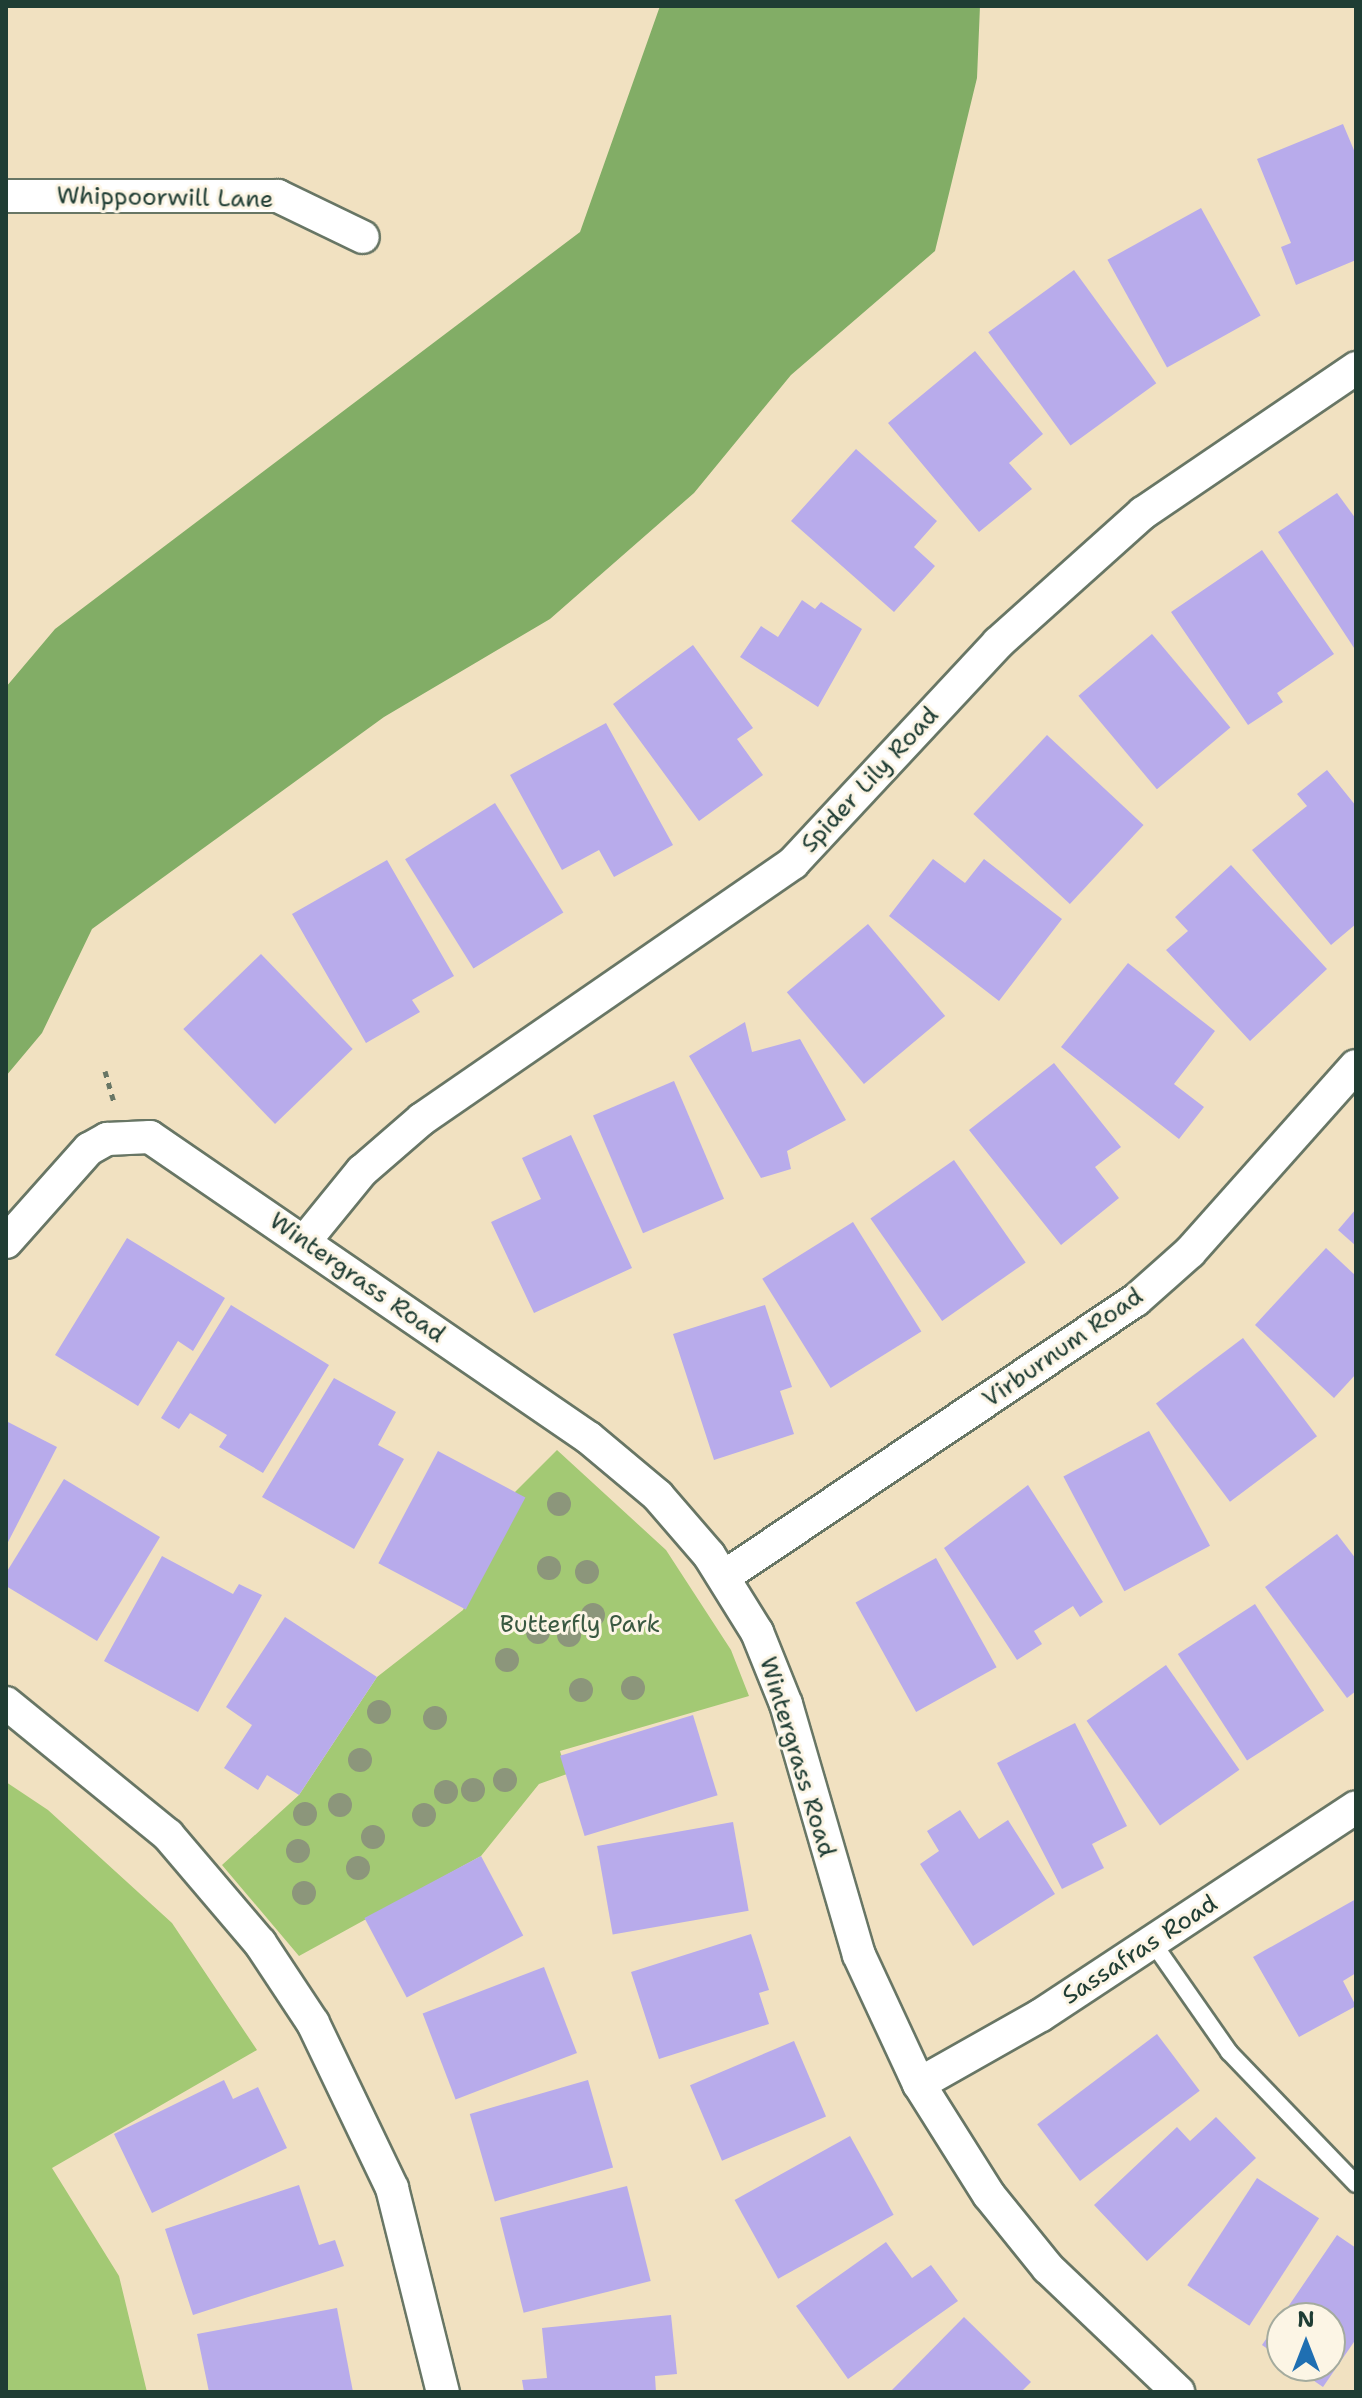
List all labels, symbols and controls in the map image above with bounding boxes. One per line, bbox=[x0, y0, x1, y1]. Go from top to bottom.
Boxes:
street label: Whippoorwill Lane bbox=[56, 182, 274, 214]
street label: Spider Lily Road bbox=[795, 701, 945, 859]
street label: Wintergrass Road bbox=[264, 1207, 450, 1349]
street label: Virburnum Road bbox=[977, 1282, 1149, 1414]
park label: Butterfly Park bbox=[500, 1611, 660, 1639]
street label: Wintergrass Road bbox=[753, 1653, 841, 1861]
street label: Sassafras Road bbox=[1057, 1889, 1223, 2011]
north arrow bbox=[1266, 2302, 1346, 2382]
text: N bbox=[1297, 2305, 1315, 2334]

